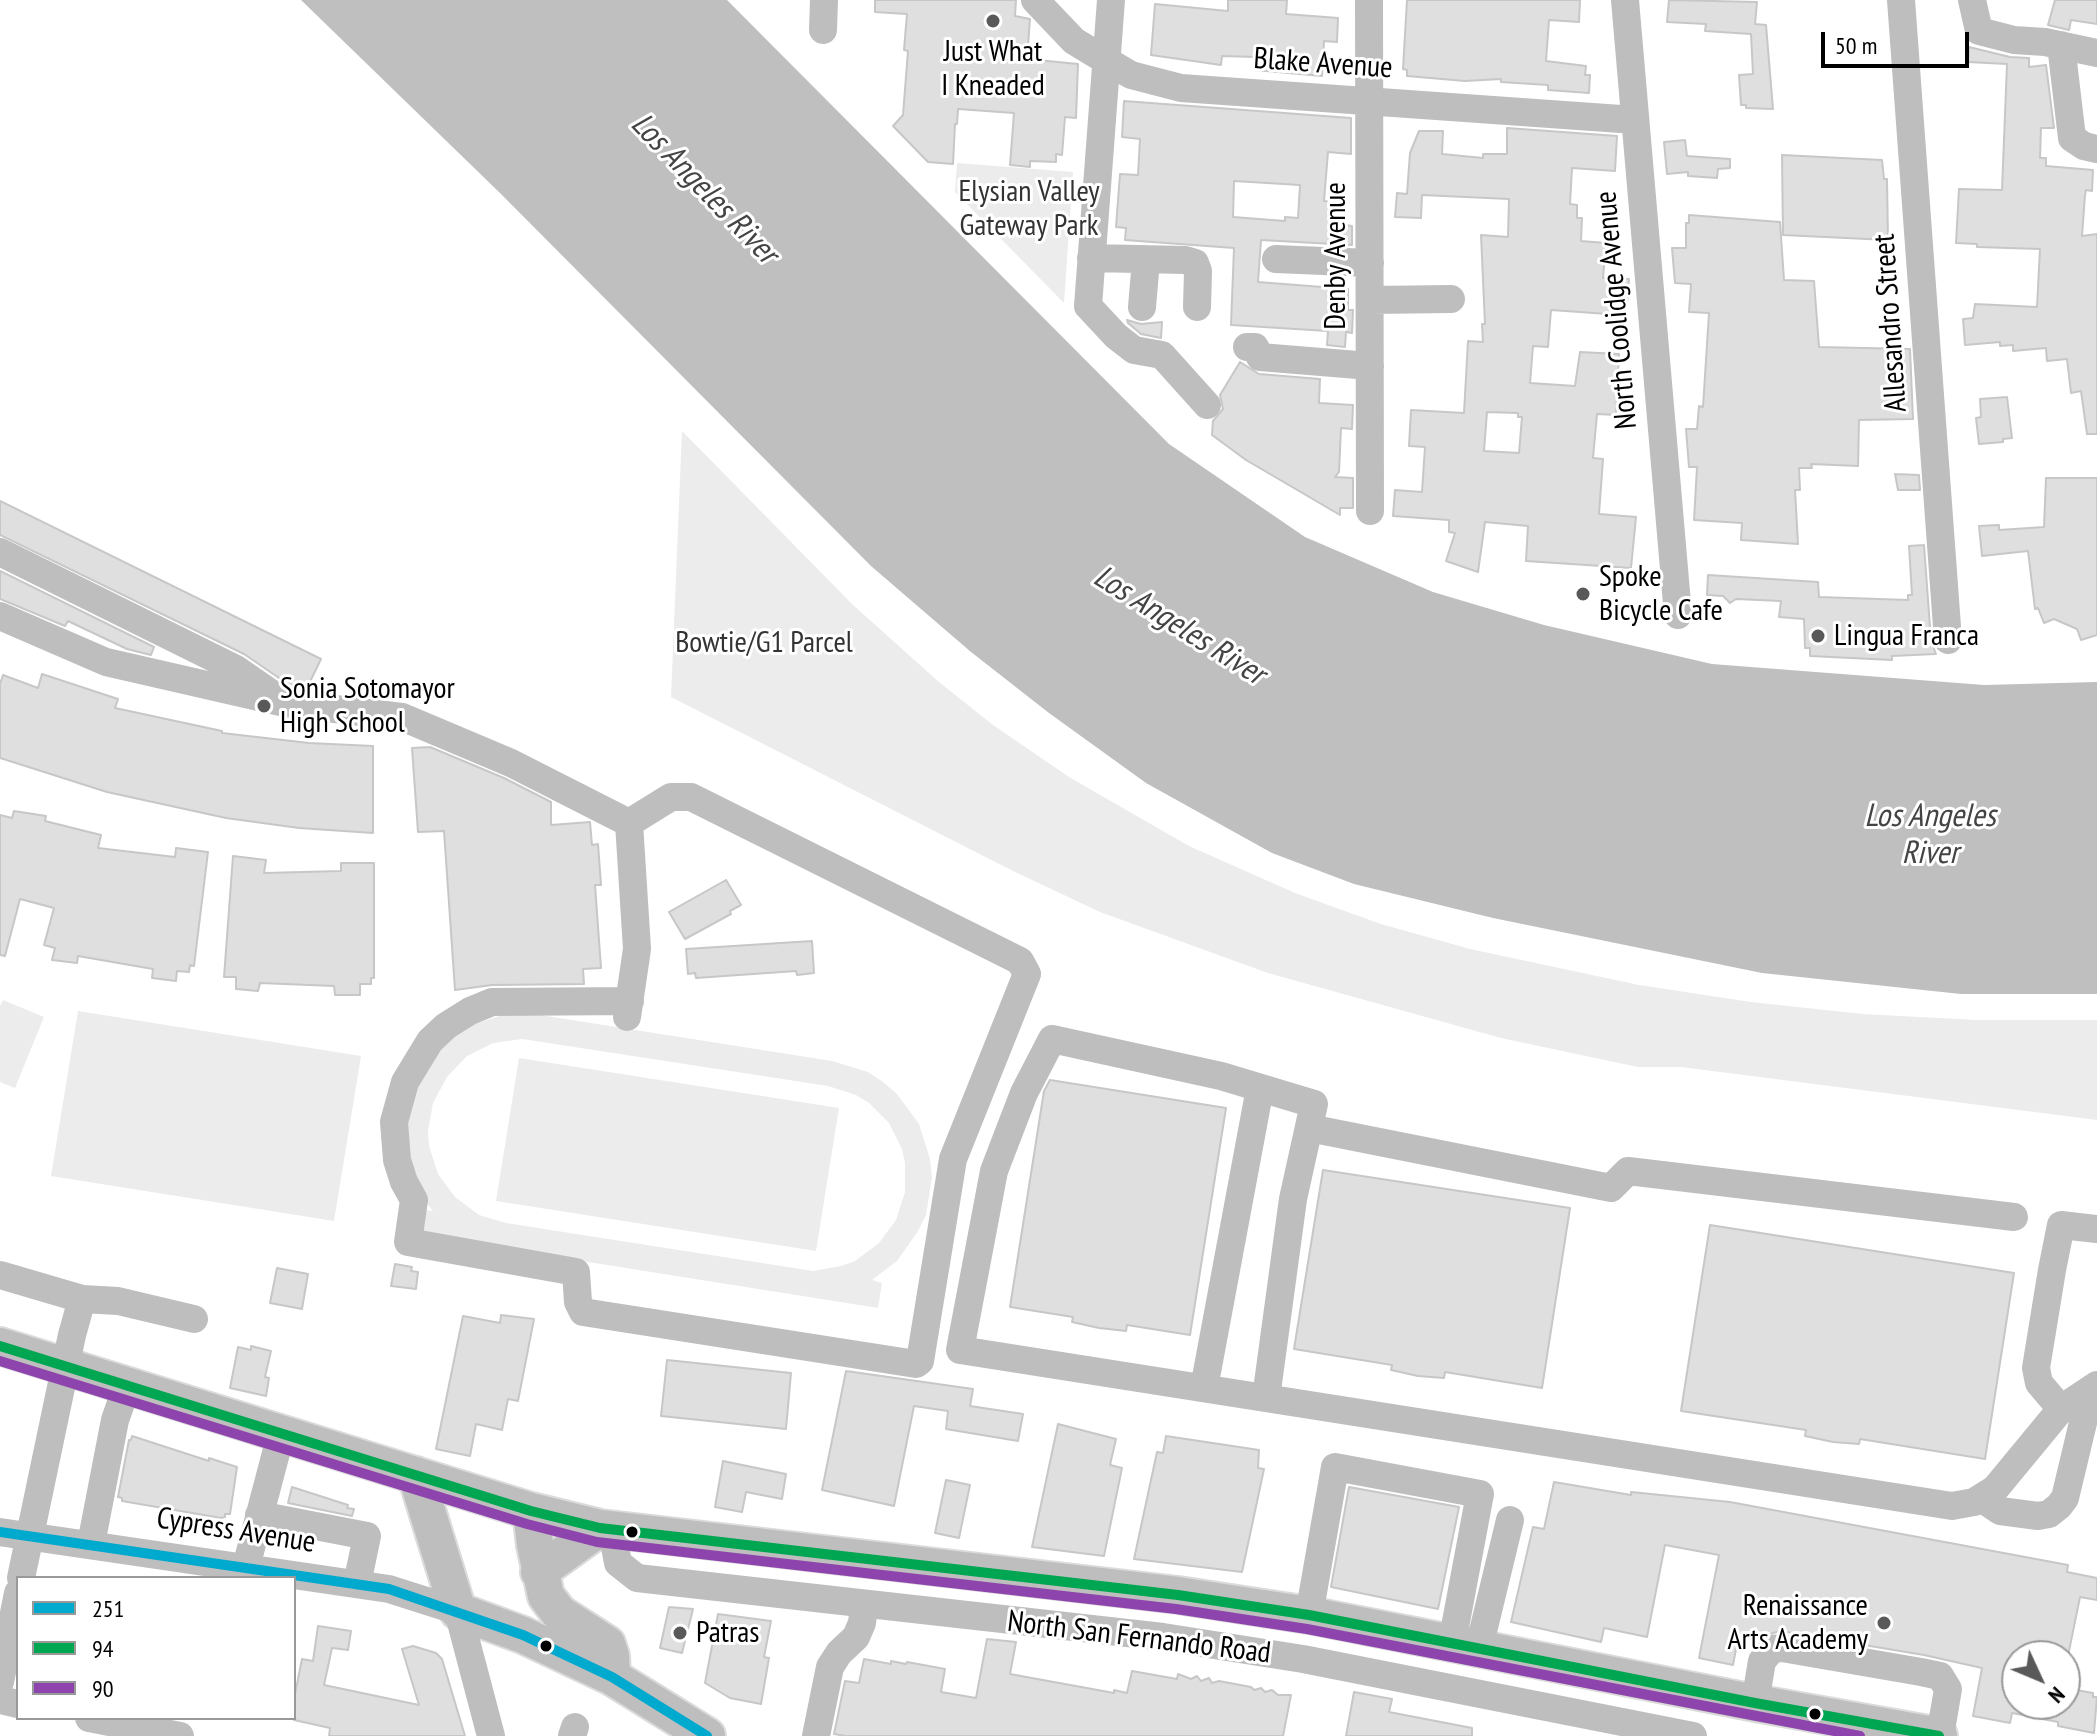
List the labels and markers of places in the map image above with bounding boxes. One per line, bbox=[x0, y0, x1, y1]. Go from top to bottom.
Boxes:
marker: Just What I Kneaded bbox=[984, 12, 1002, 30]
place label: Just What I Kneaded bbox=[941, 34, 1045, 104]
place label: Spoke Bicycle Cafe bbox=[1599, 559, 1723, 630]
marker: Spoke Bicycle Cafe bbox=[1574, 585, 1592, 603]
place label: Lingua Franca bbox=[1834, 618, 1979, 654]
marker: Lingua Franca bbox=[1809, 627, 1827, 645]
place label: Sonia Sotomayor High School bbox=[280, 671, 455, 742]
marker: Sonia Sotomayor High School bbox=[255, 697, 273, 715]
unlabelled marker bbox=[624, 1524, 640, 1540]
place label: Renaissance Arts Academy bbox=[1727, 1588, 1868, 1658]
marker: Renaissance Arts Academy bbox=[1875, 1614, 1893, 1632]
place label: Patras bbox=[696, 1615, 759, 1651]
marker: Patras bbox=[671, 1624, 689, 1642]
unlabelled marker bbox=[538, 1638, 554, 1654]
unlabelled marker bbox=[1807, 1706, 1823, 1722]

